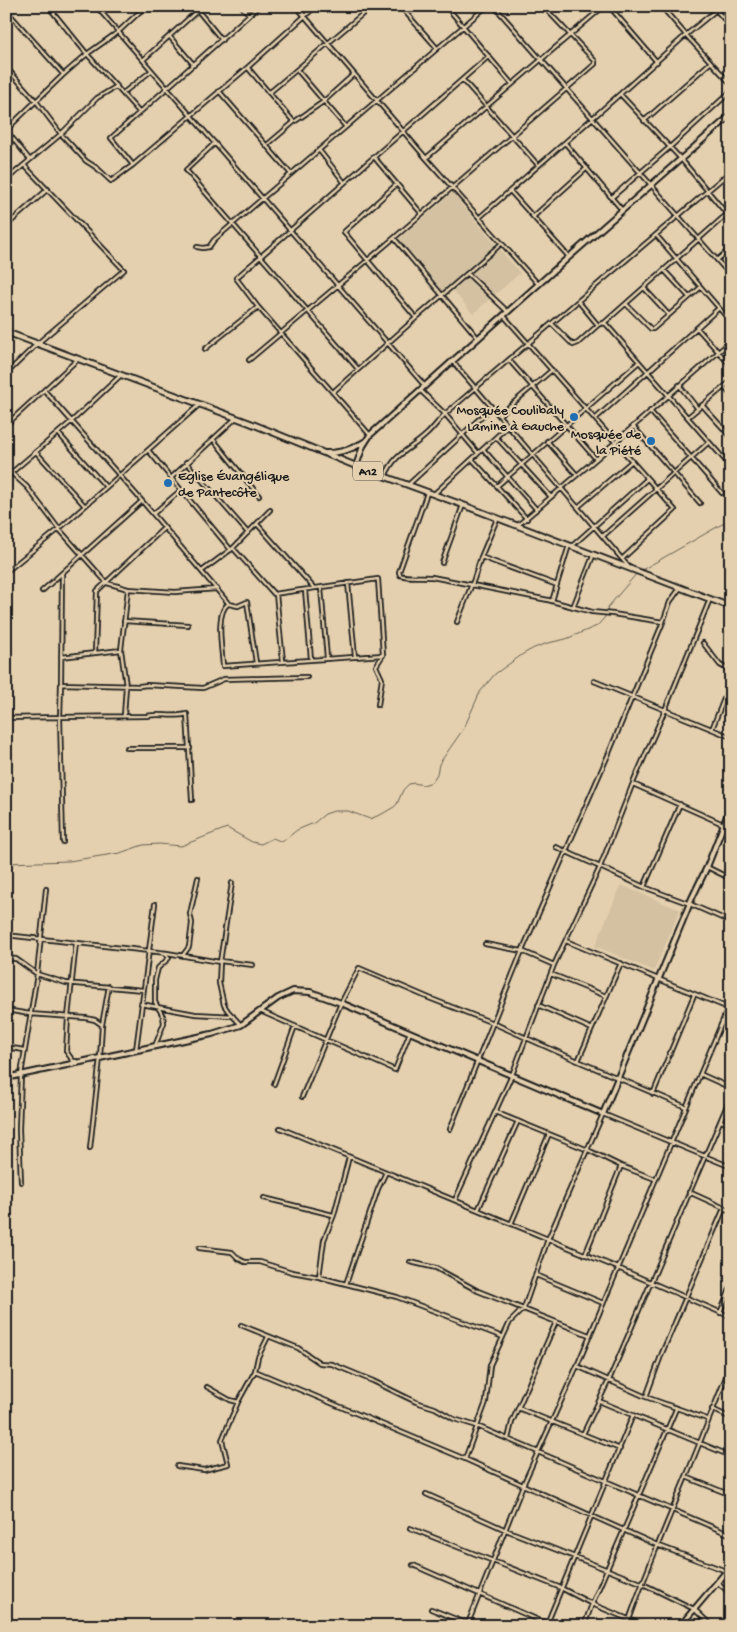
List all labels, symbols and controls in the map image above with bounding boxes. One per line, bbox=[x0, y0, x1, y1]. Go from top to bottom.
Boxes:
place label: Mosquée Coulibaly Lamine à Gauche bbox=[456, 403, 565, 436]
marker: Mosquée Coulibaly Lamine à Gauche bbox=[568, 411, 580, 423]
place label: Mosquée de la Piété bbox=[571, 427, 642, 460]
marker: Mosquée de la Piété bbox=[645, 435, 657, 447]
road number: A12 bbox=[353, 462, 383, 481]
place label: Eglise Évangélique de Pantecôte bbox=[178, 469, 290, 502]
marker: Eglise Évangélique de Pantecôte bbox=[162, 477, 174, 489]

